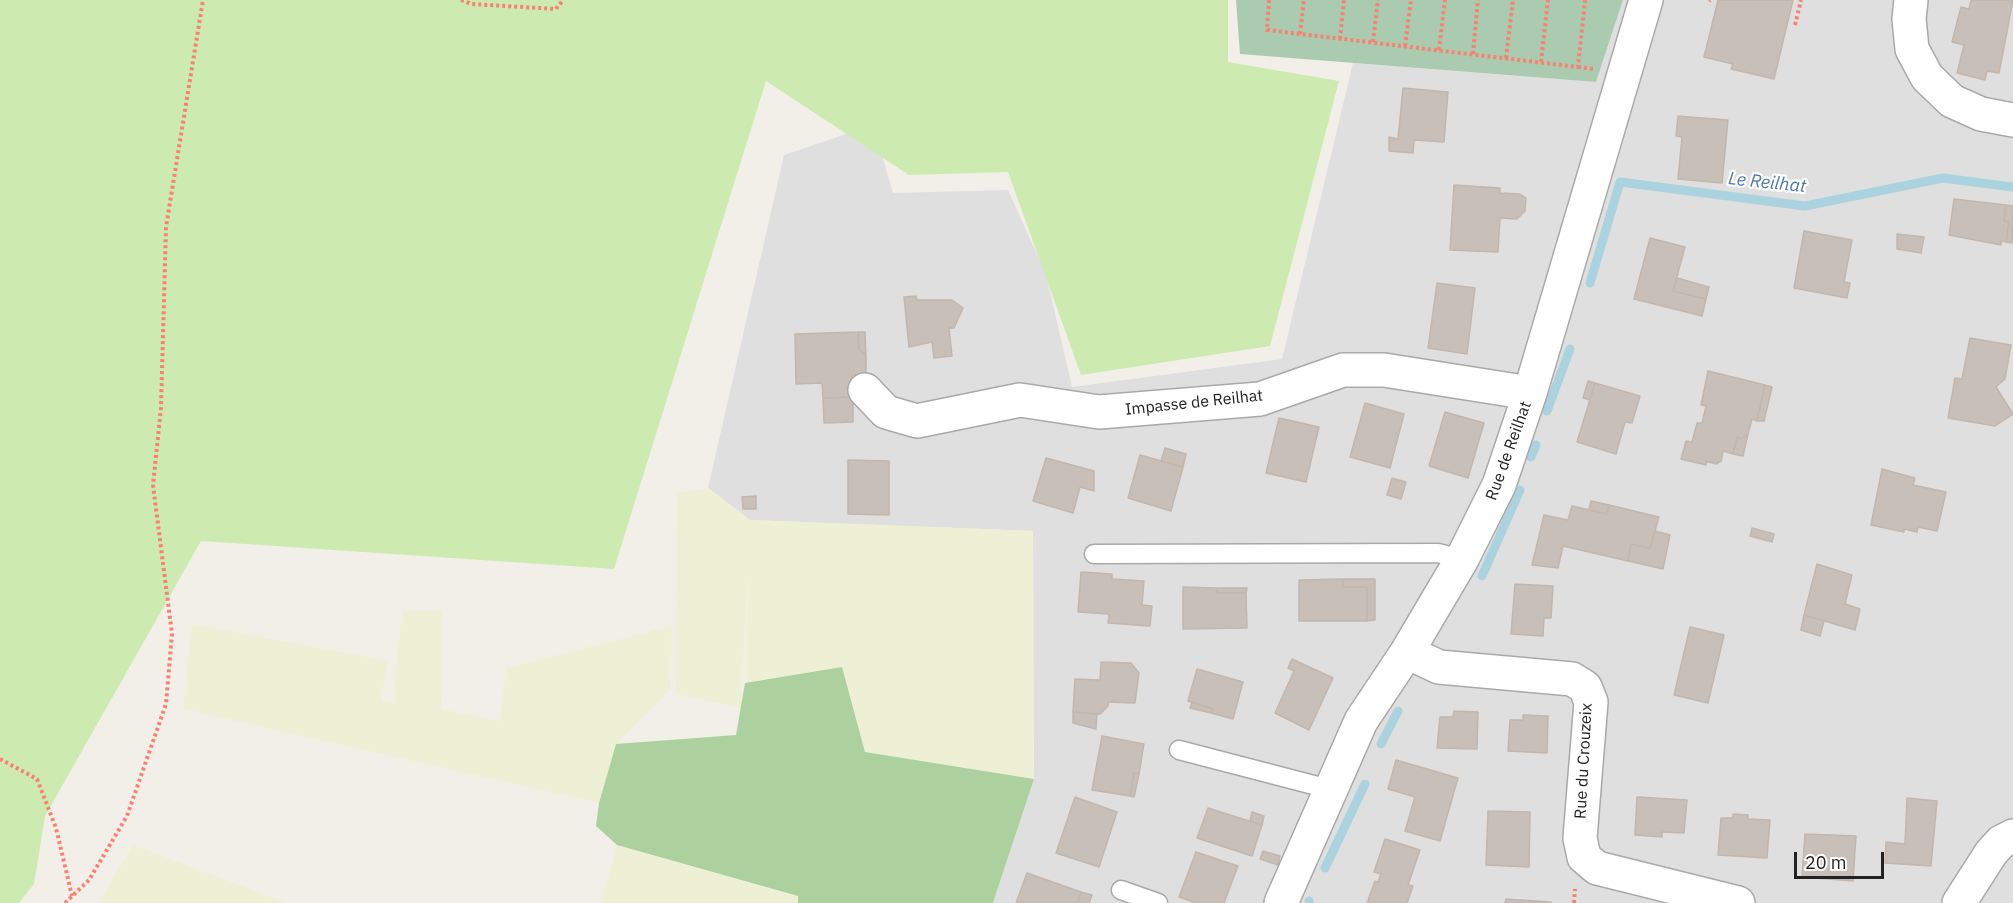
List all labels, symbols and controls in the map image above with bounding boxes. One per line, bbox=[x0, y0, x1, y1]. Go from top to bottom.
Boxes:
water label: Le Reilhat bbox=[1727, 168, 1807, 198]
street label: Impasse de Reilhat bbox=[1124, 386, 1264, 420]
street label: Rue de Reilhat bbox=[1482, 399, 1536, 503]
street label: Rue du Crouzeix bbox=[1571, 703, 1597, 819]
scale bar bbox=[1797, 840, 1887, 878]
text: 20 m bbox=[1805, 851, 1847, 874]

